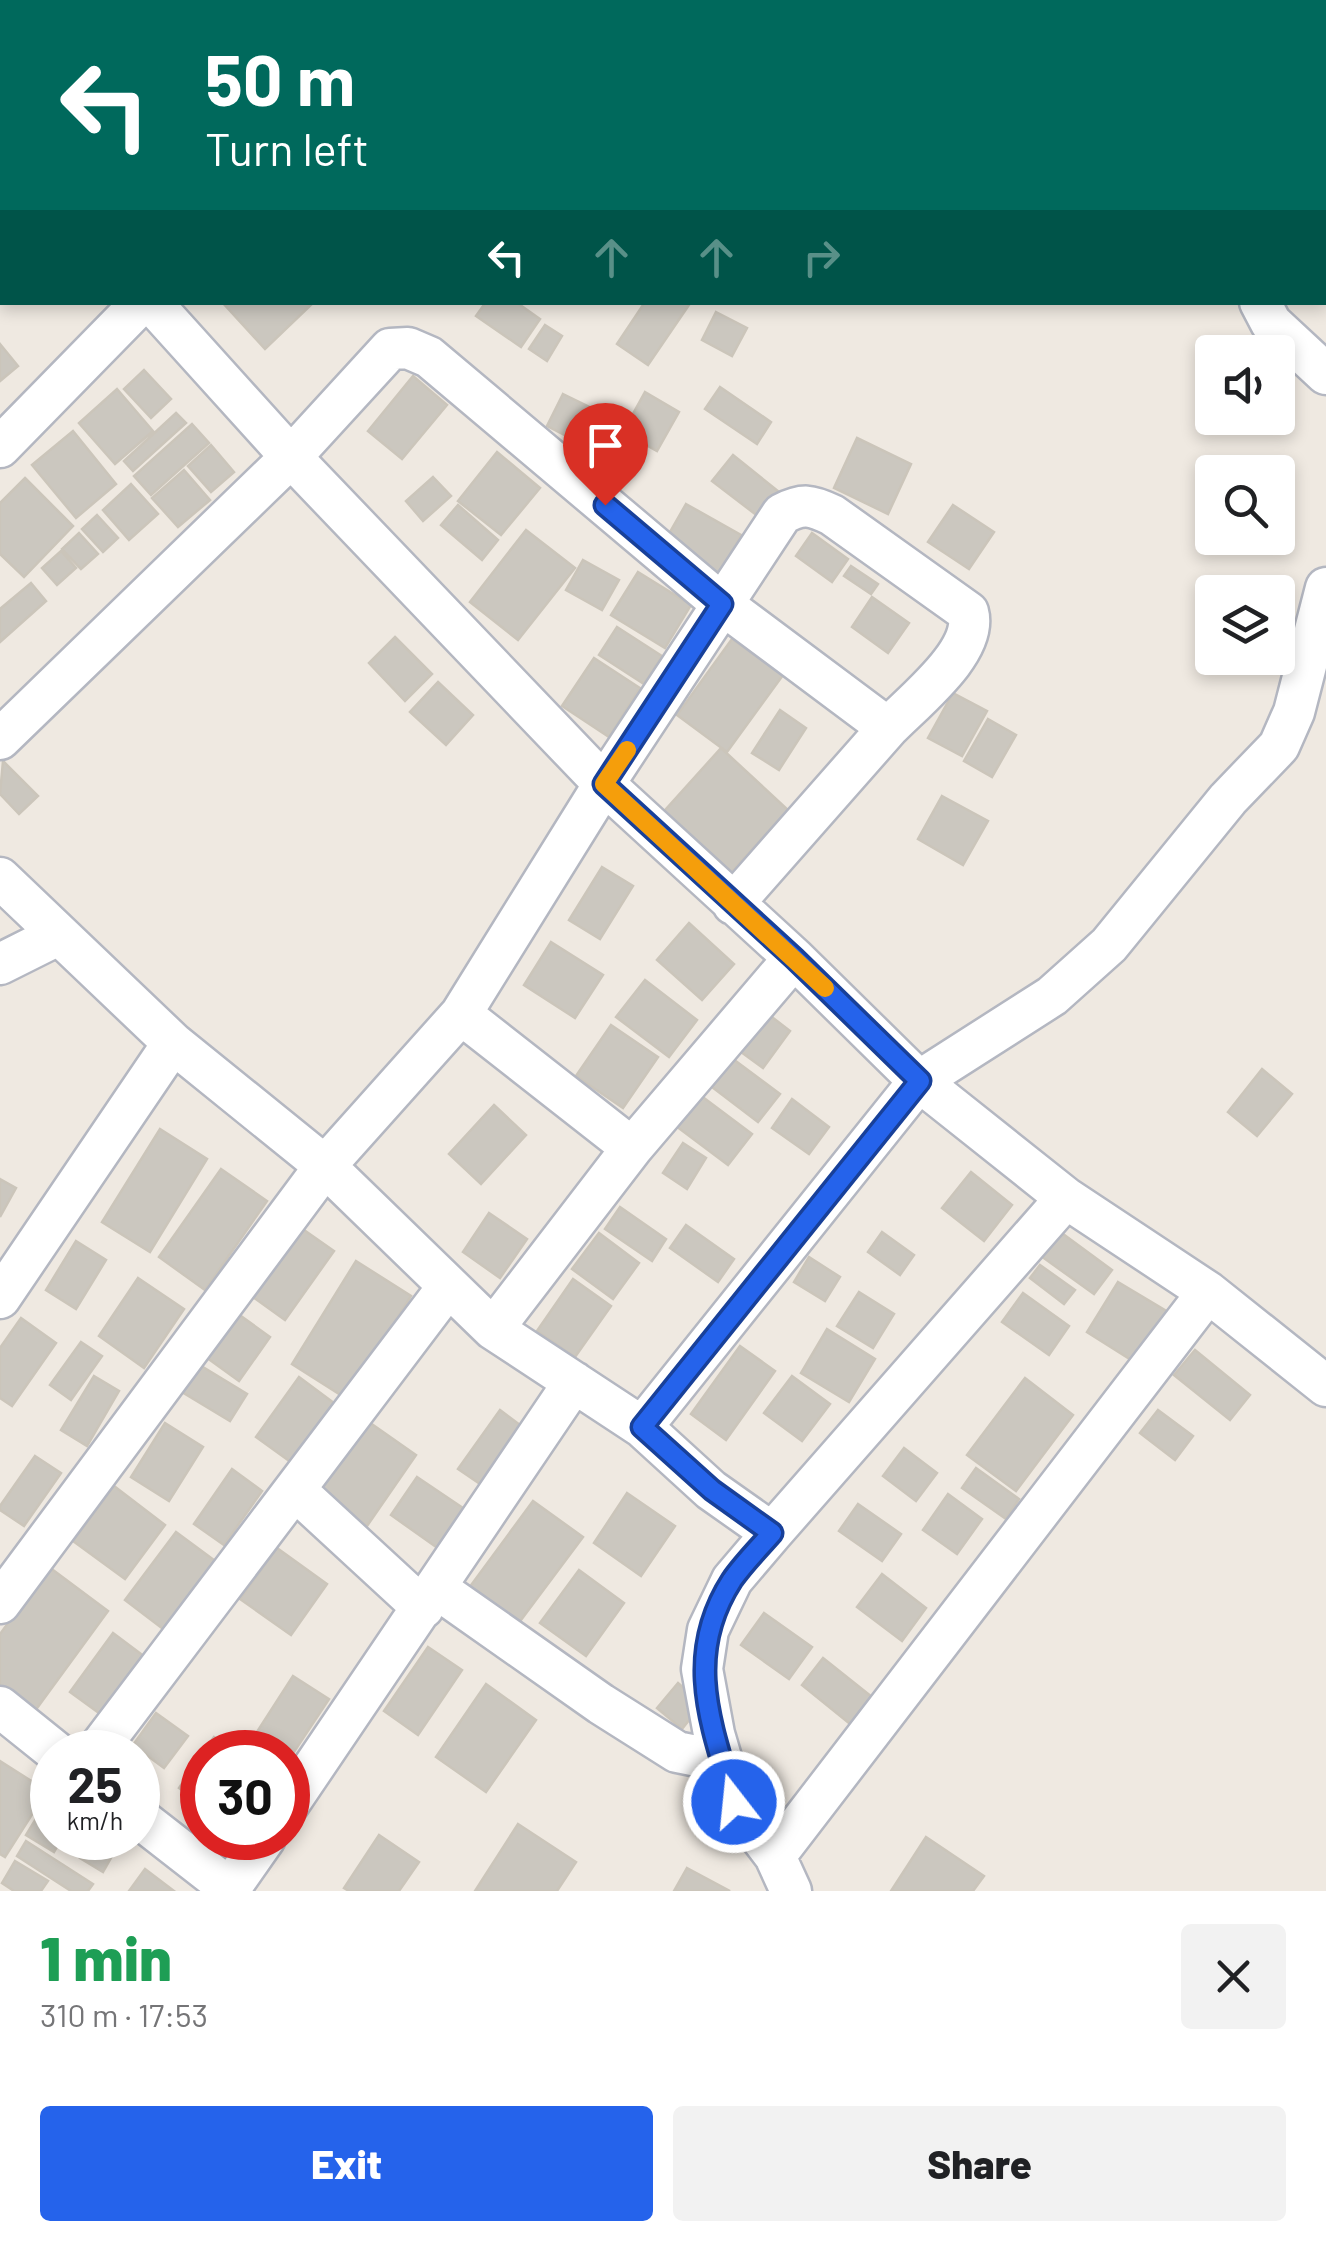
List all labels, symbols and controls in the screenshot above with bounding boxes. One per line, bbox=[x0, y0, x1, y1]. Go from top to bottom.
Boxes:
text: 50 m bbox=[205, 36, 355, 120]
icon: left bbox=[40, 40, 170, 170]
text: Turn left bbox=[205, 121, 369, 175]
icon: left bbox=[479, 230, 534, 285]
icon: ahead bbox=[584, 230, 639, 285]
icon: ahead bbox=[689, 230, 744, 285]
icon: right bbox=[794, 230, 849, 285]
map controls bbox=[1195, 335, 1295, 675]
button: sound bbox=[1195, 335, 1295, 435]
pin bbox=[563, 403, 648, 506]
icon: arrive bbox=[578, 418, 633, 473]
button: search bbox=[1195, 455, 1295, 555]
button: layers bbox=[1195, 575, 1295, 675]
speed limit sign: 30 bbox=[180, 1730, 310, 1860]
position arrow bbox=[682, 1750, 786, 1854]
text: 25 bbox=[68, 1753, 122, 1813]
text: km/h bbox=[67, 1805, 123, 1835]
text: 1 min bbox=[40, 1921, 172, 1993]
button: close bbox=[1181, 1924, 1286, 2029]
text: 310 m · 17:53 bbox=[40, 1995, 208, 2033]
button: Exit bbox=[40, 2106, 653, 2221]
button: Share bbox=[673, 2106, 1286, 2221]

